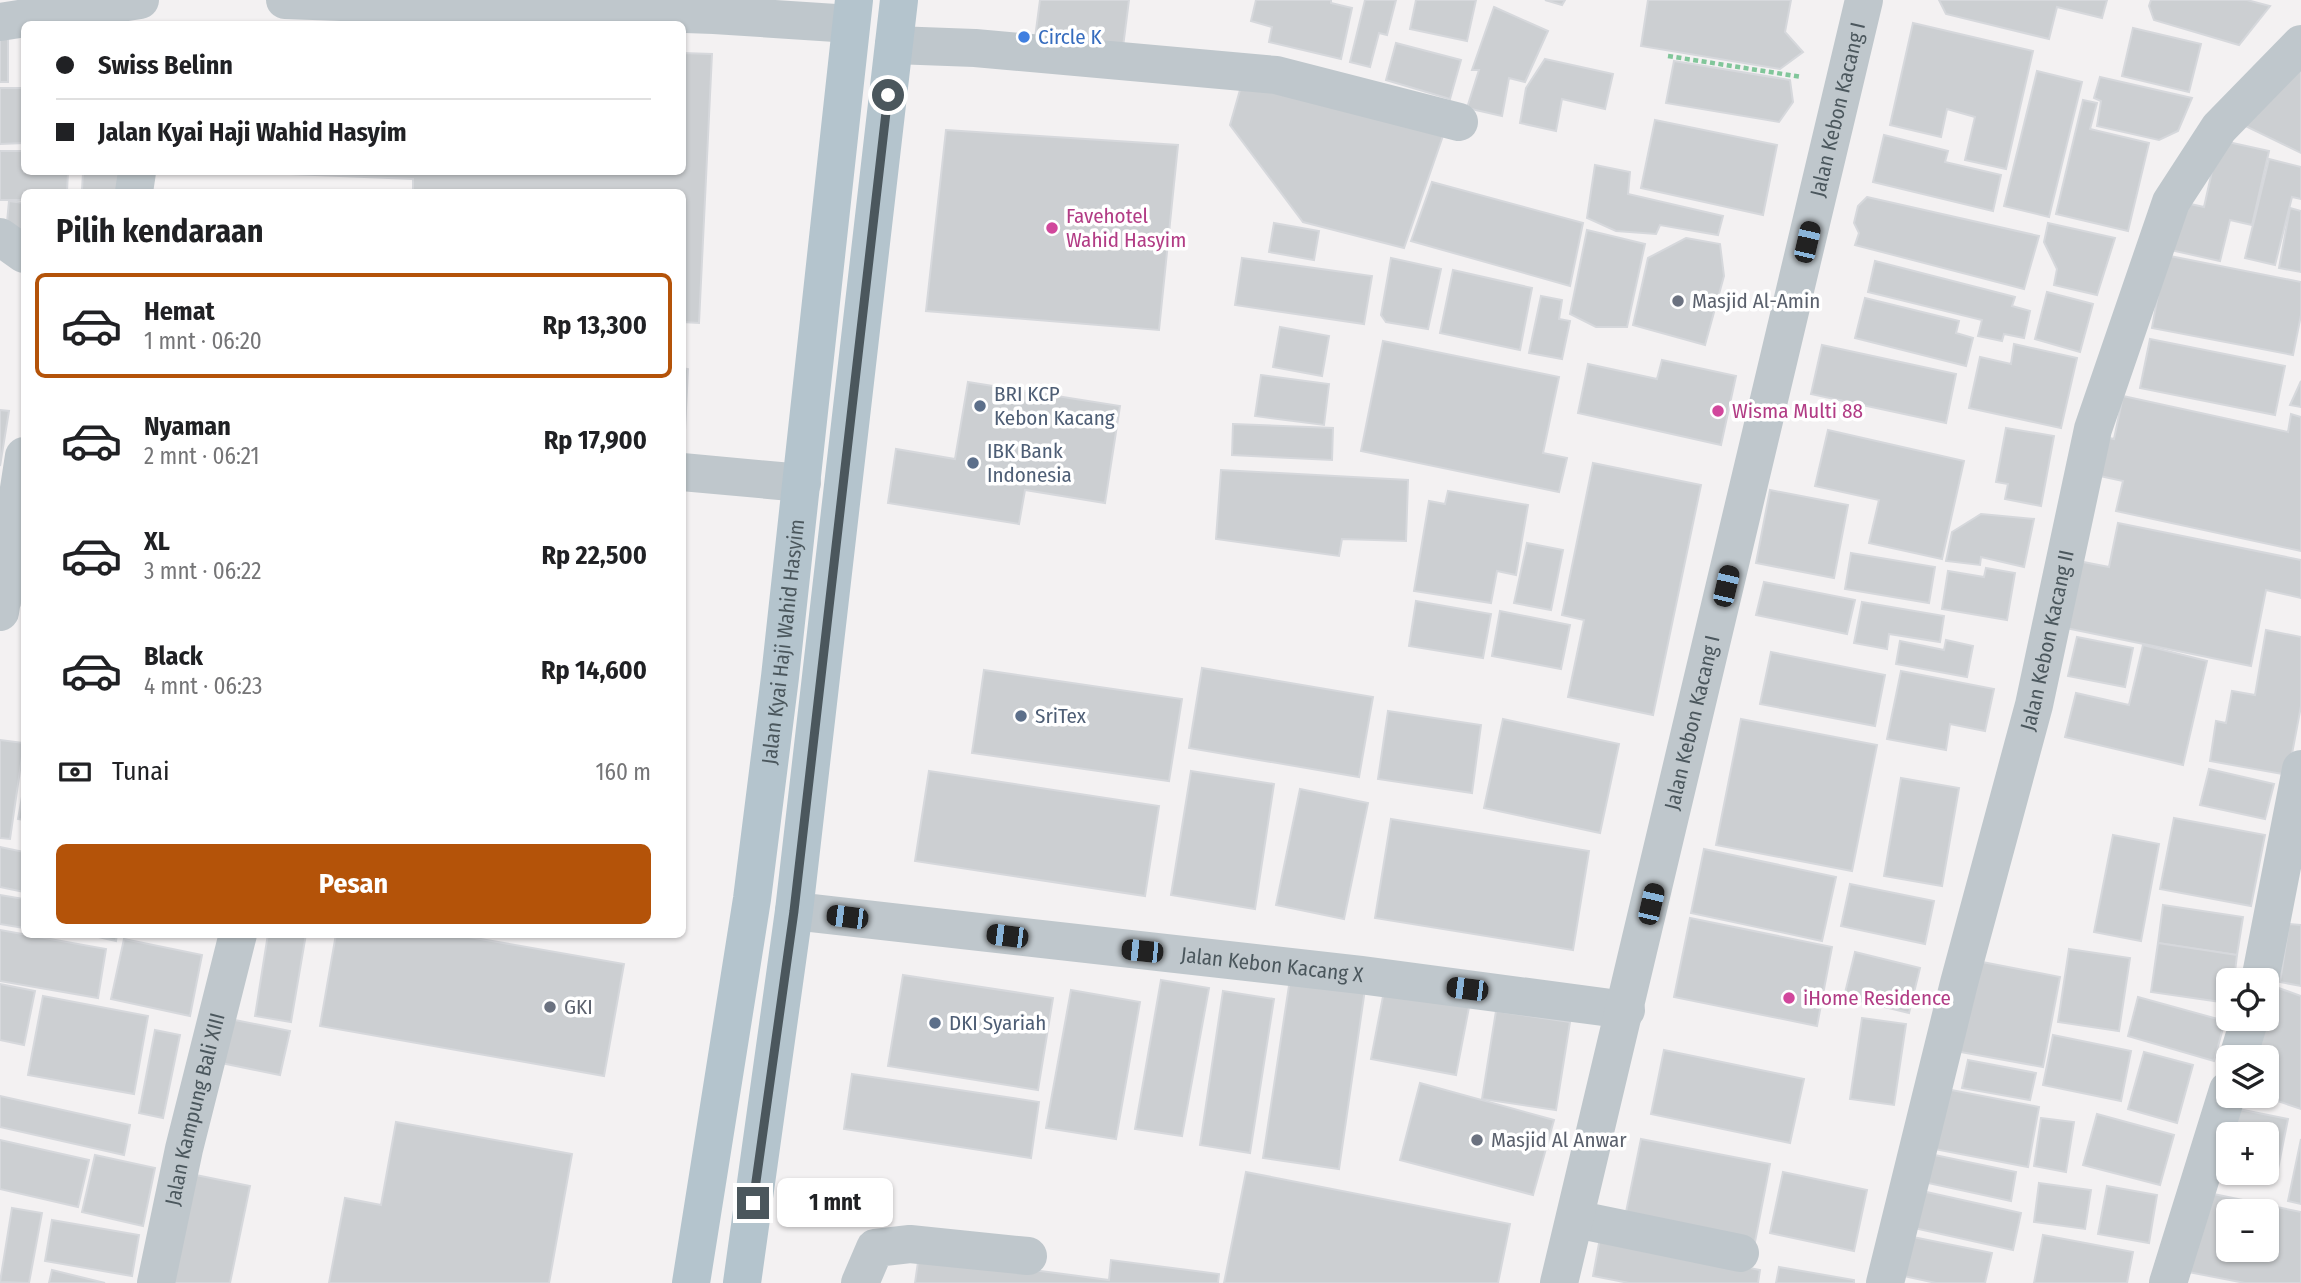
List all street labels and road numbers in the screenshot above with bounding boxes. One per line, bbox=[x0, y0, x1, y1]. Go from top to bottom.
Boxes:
street label: Jalan Kebon Kacang I bbox=[1805, 20, 1871, 200]
street label: Jalan Kyai Haji Wahid Hasyim bbox=[756, 518, 810, 766]
street label: Jalan Kebon Kacang II bbox=[2015, 548, 2080, 734]
street label: Jalan Kebon Kacang I bbox=[1659, 633, 1726, 813]
street label: Jalan Kebon Kacang X bbox=[1179, 942, 1365, 988]
street label: Jalan Kampung Bali XIII bbox=[160, 1010, 231, 1208]

